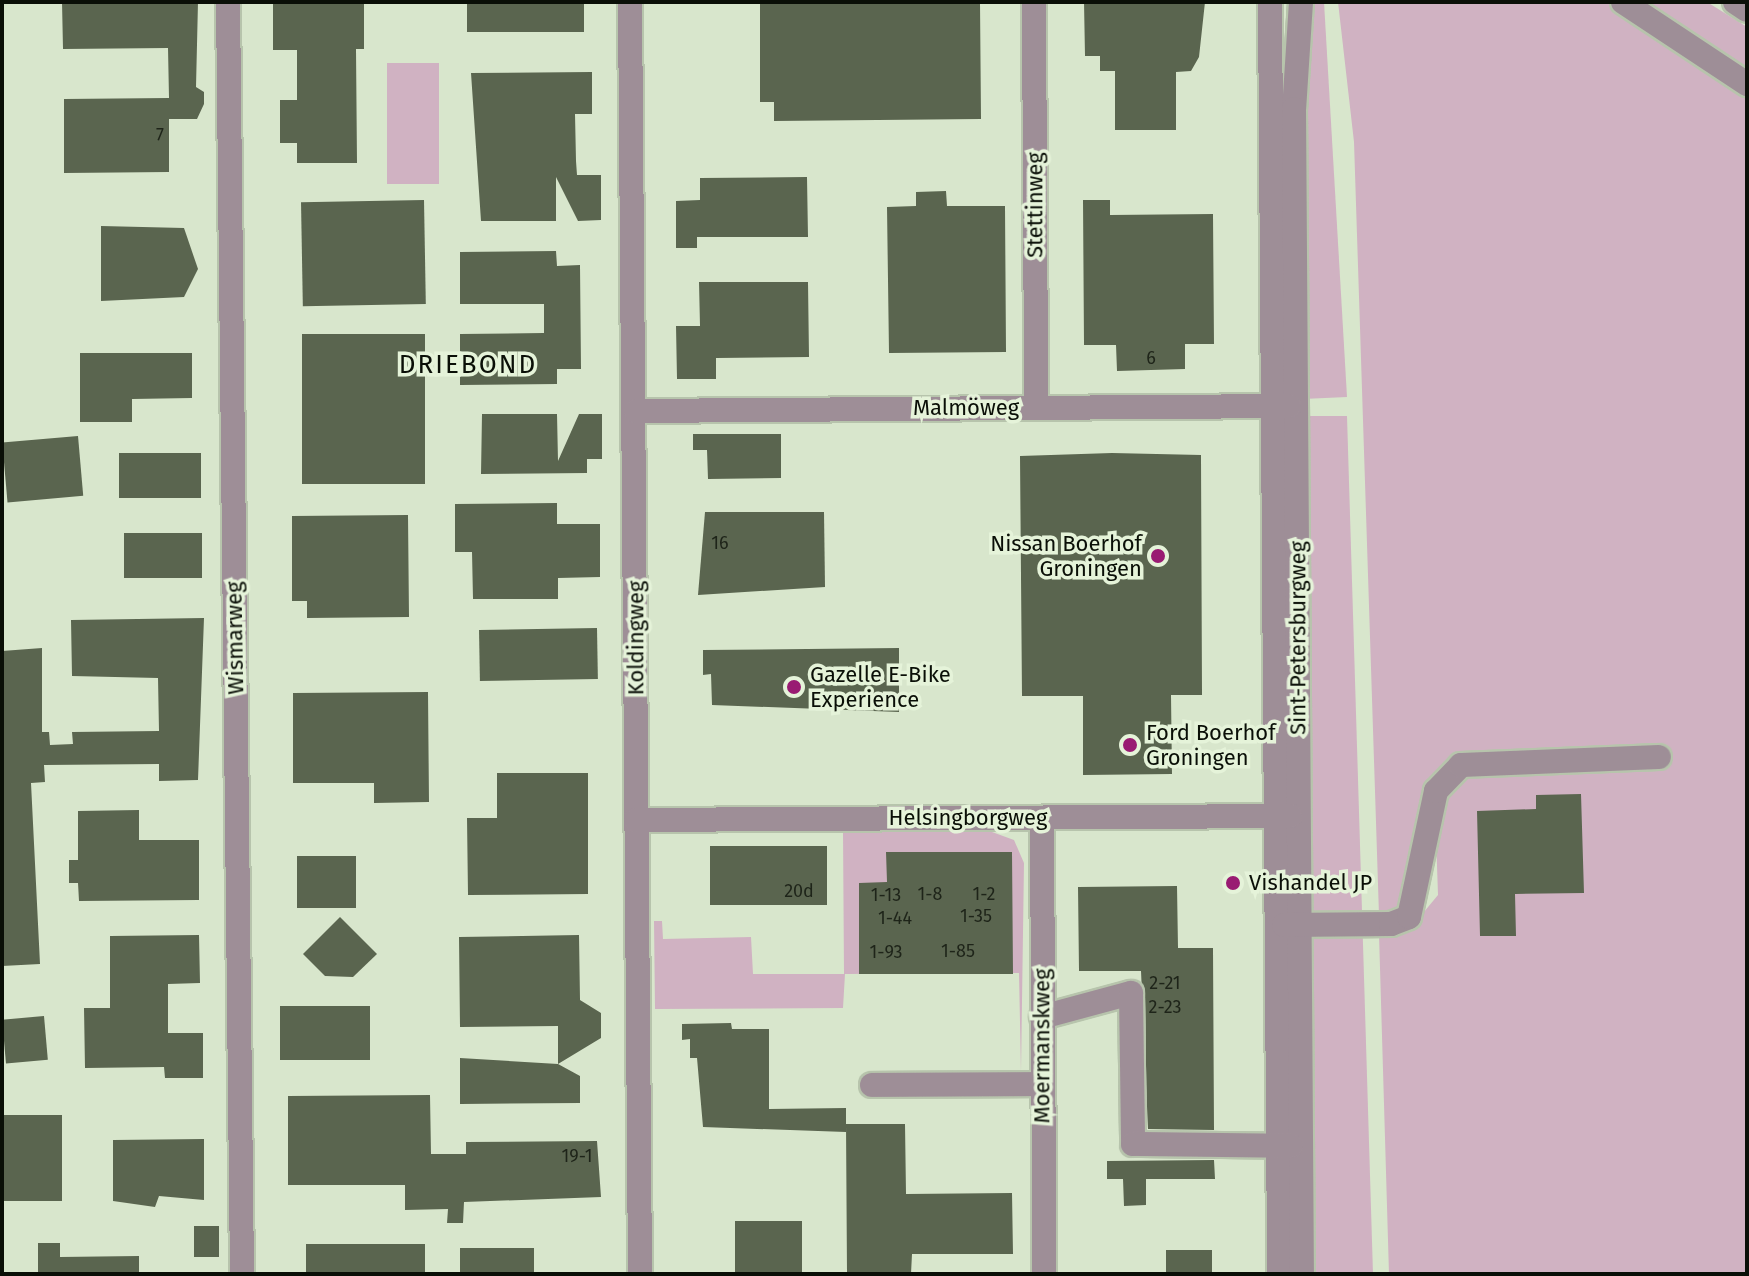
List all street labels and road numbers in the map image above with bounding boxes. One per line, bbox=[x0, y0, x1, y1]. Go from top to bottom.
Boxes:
street label: Stettinweg bbox=[1022, 152, 1048, 258]
street label: Malmöweg bbox=[913, 395, 1019, 421]
street label: Sint-Petersburgweg bbox=[1285, 541, 1311, 735]
street label: Wismarweg bbox=[221, 581, 249, 695]
street label: Koldingweg bbox=[623, 581, 649, 695]
street label: Helsingborgweg bbox=[889, 805, 1047, 831]
street label: Moermanskweg bbox=[1029, 969, 1055, 1123]

